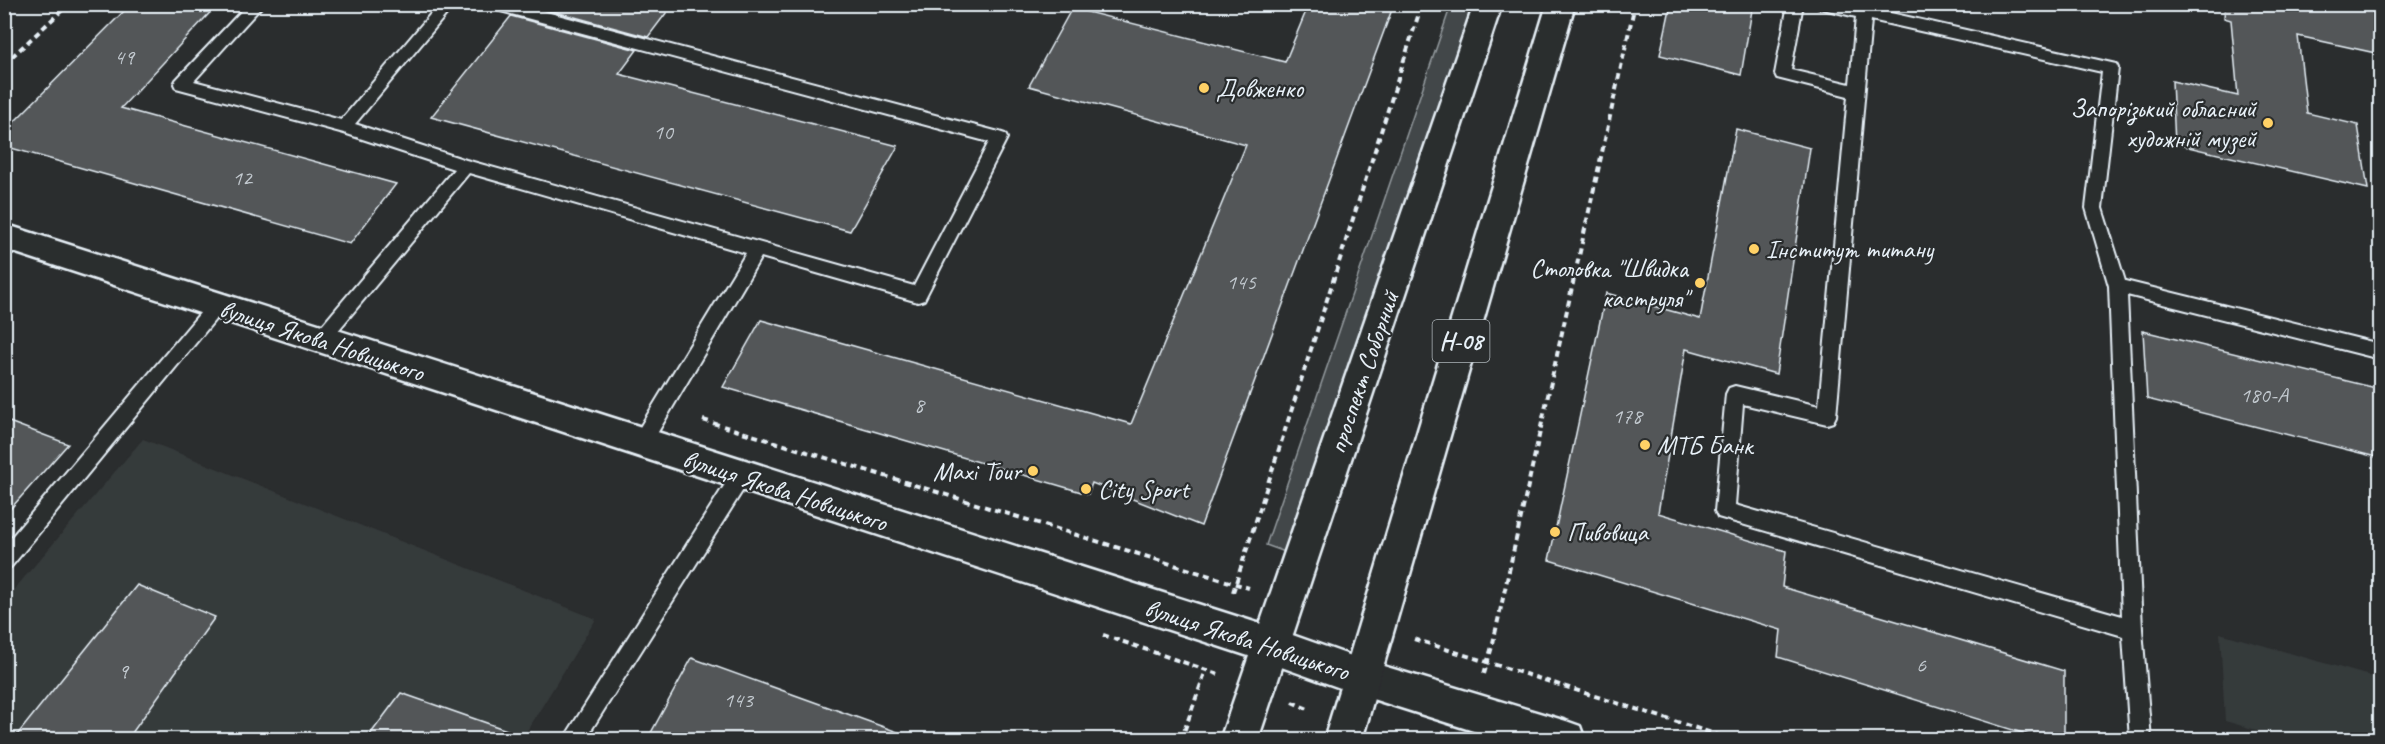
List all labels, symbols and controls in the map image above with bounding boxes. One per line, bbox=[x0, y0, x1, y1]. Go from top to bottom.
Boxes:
house number: 49 bbox=[114, 43, 136, 71]
place label: Довженко bbox=[1216, 72, 1305, 105]
marker: Довженко bbox=[1197, 81, 1211, 95]
place label: Запорізький обласний художній музей bbox=[2070, 92, 2258, 155]
marker: Запорізький обласний художній музей bbox=[2261, 116, 2275, 130]
house number: 10 bbox=[653, 118, 675, 146]
house number: 12 bbox=[232, 164, 254, 192]
place label: Інститут титану bbox=[1766, 233, 1935, 266]
marker: Інститут титану bbox=[1747, 242, 1761, 256]
place label: Столовка "Швидка каструля" bbox=[1530, 252, 1693, 315]
house number: 145 bbox=[1226, 268, 1257, 296]
marker: Столовка "Швидка каструля" bbox=[1693, 276, 1707, 290]
street label: проспект Соборний bbox=[1320, 285, 1407, 458]
street label: вулиця Якова Новицького bbox=[216, 292, 430, 390]
road number: Н-08 bbox=[1432, 320, 1490, 362]
house number: 180-А bbox=[2240, 381, 2289, 409]
house number: 8 bbox=[914, 391, 926, 419]
house number: 178 bbox=[1612, 402, 1644, 430]
place label: МТБ Банк bbox=[1657, 429, 1755, 462]
marker: МТБ Банк bbox=[1638, 438, 1652, 452]
street label: вулиця Якова Новицького bbox=[679, 442, 893, 540]
place label: Maxi Tour bbox=[933, 455, 1023, 488]
marker: Maxi Tour bbox=[1026, 464, 1040, 478]
place label: City Sport bbox=[1098, 473, 1191, 506]
marker: City Sport bbox=[1079, 482, 1093, 496]
place label: Пивовица bbox=[1567, 516, 1649, 549]
marker: Пивовица bbox=[1548, 525, 1562, 539]
street label: вулиця Якова Новицького bbox=[1141, 591, 1355, 689]
house number: 6 bbox=[1916, 651, 1927, 679]
house number: 9 bbox=[118, 657, 130, 685]
house number: 143 bbox=[723, 686, 755, 714]

